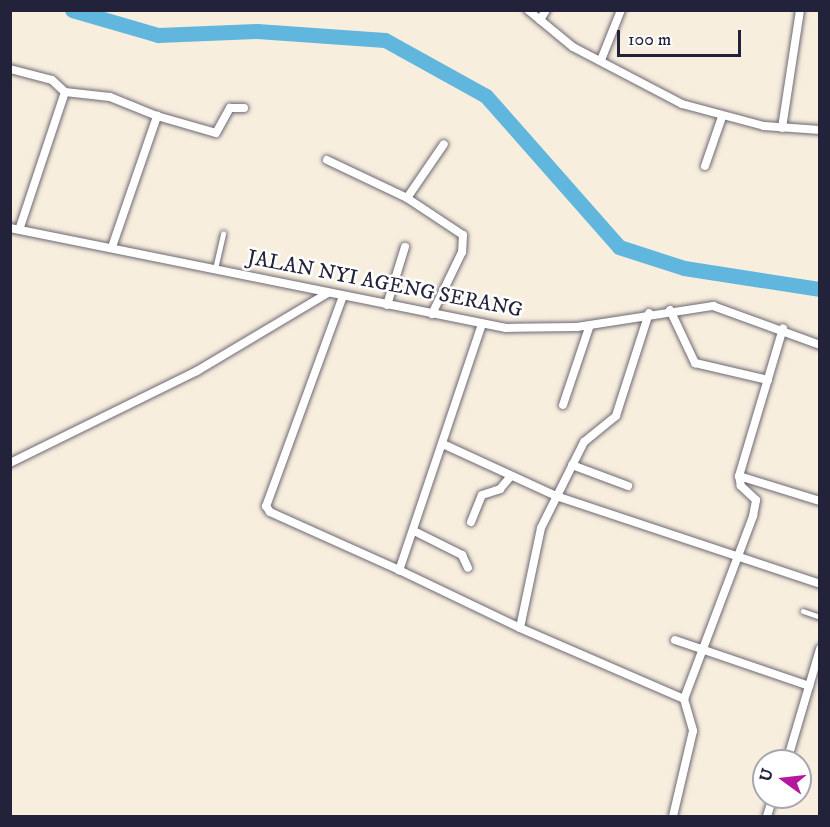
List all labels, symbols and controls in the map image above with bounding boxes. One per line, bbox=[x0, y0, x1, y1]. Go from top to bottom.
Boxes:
scale bar bbox=[620, 18, 744, 56]
text: 100 m bbox=[628, 29, 671, 51]
street label: JALAN NYI AGENG SERANG bbox=[245, 245, 525, 323]
north arrow bbox=[752, 749, 812, 809]
text: U bbox=[755, 766, 778, 783]

